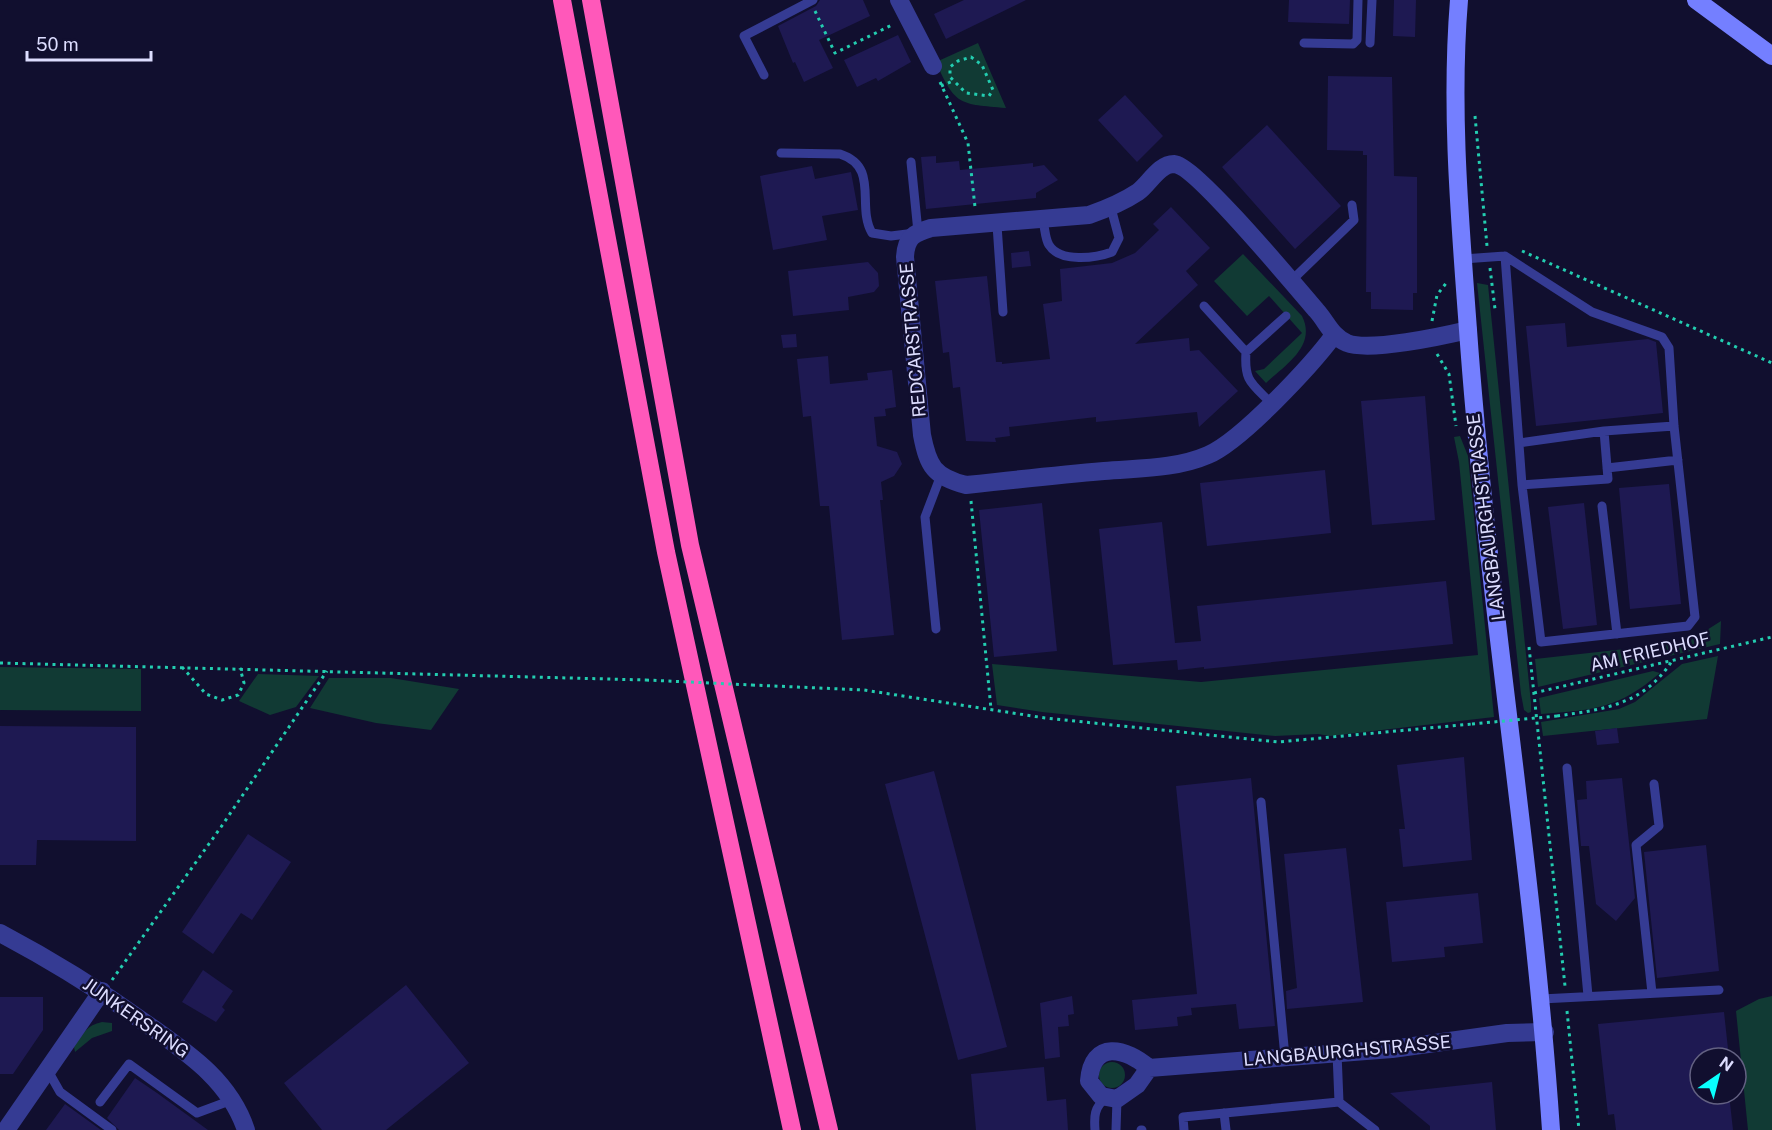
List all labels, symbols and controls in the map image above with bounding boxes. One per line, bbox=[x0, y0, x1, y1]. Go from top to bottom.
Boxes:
scale bar bbox=[27, 24, 152, 62]
text: 50 m bbox=[36, 34, 79, 55]
street label: REDCARSTRASSE bbox=[895, 262, 930, 418]
street label: LANGBAURGHSTRASSE bbox=[1462, 412, 1509, 622]
street label: AM FRIEDHOF bbox=[1588, 628, 1712, 676]
street label: JUNKERSRING bbox=[79, 973, 193, 1062]
street label: LANGBAURGHSTRASSE bbox=[1242, 1031, 1452, 1070]
north arrow bbox=[1688, 1046, 1748, 1106]
text: N bbox=[1716, 1053, 1737, 1075]

